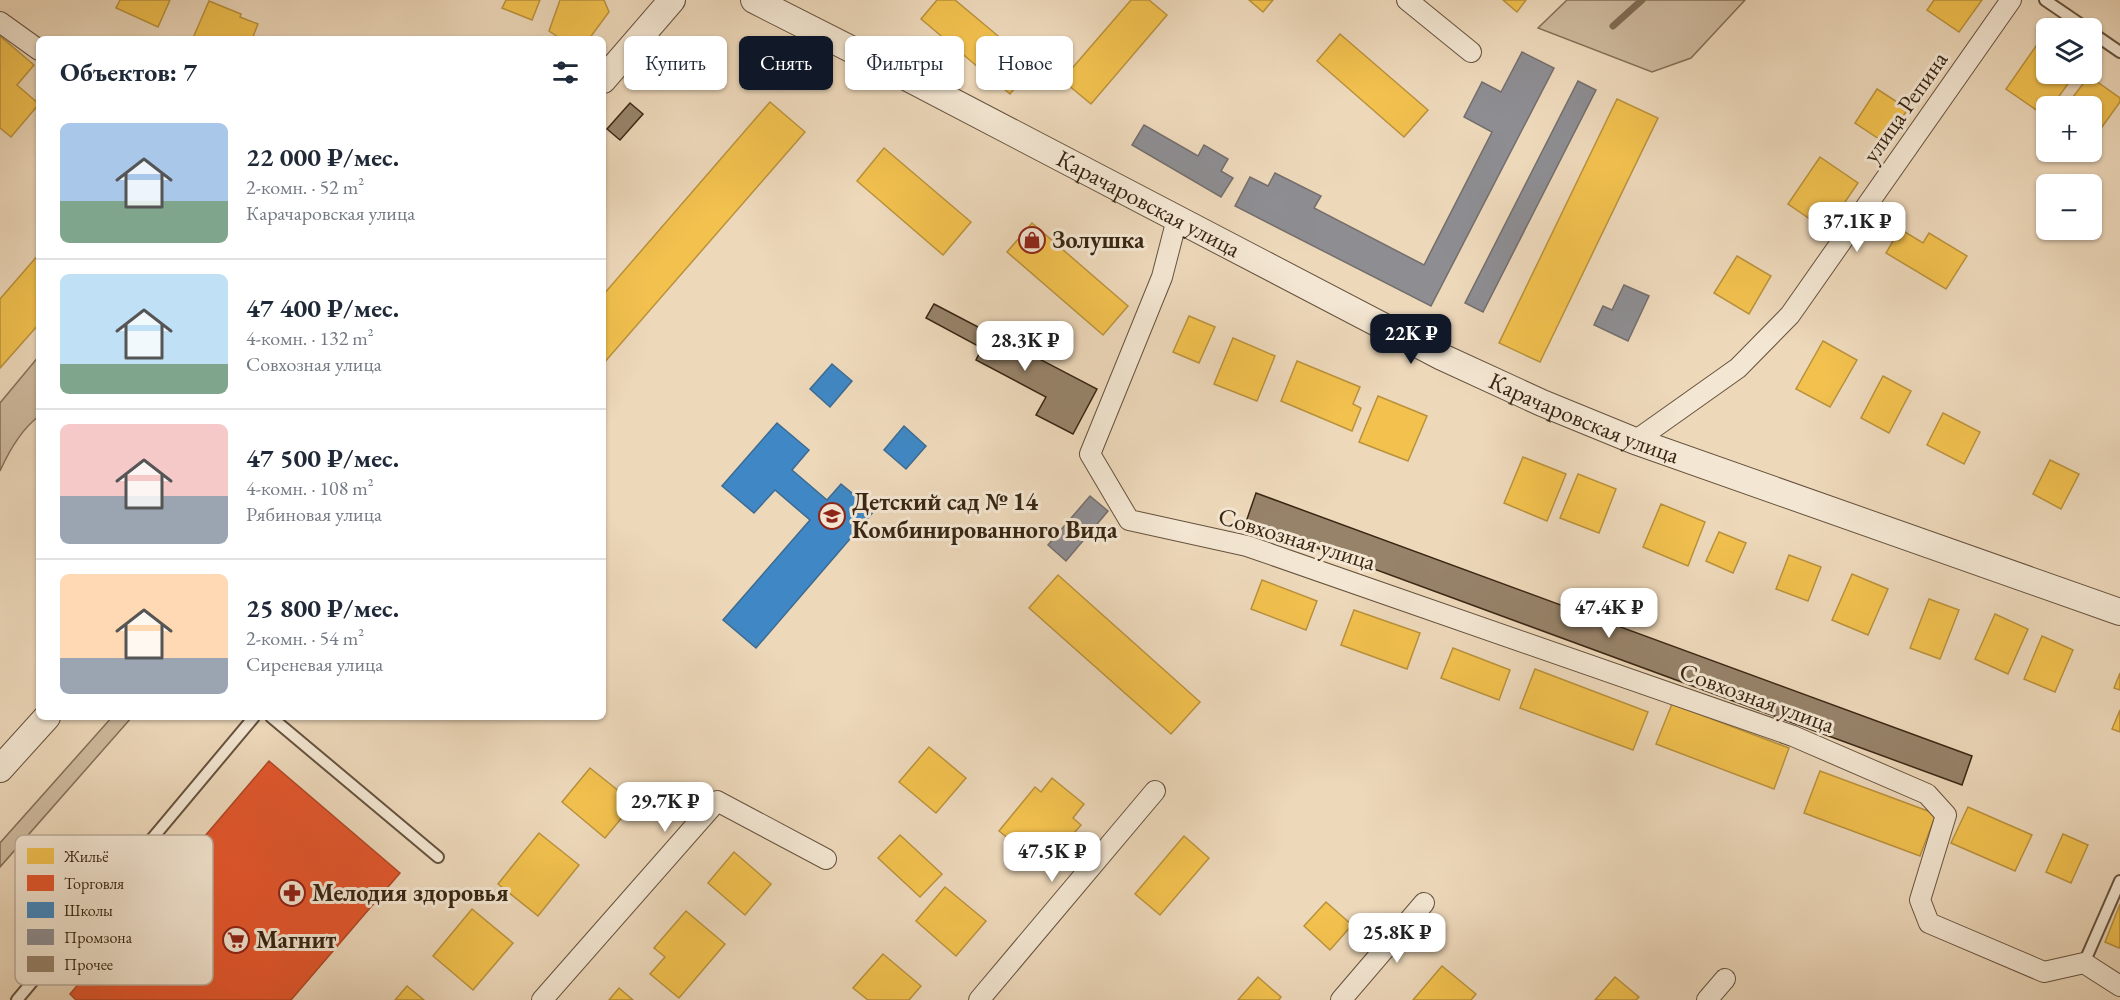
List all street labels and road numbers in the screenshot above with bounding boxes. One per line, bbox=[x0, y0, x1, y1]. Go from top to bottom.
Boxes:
street label: улица Репина bbox=[1855, 45, 1955, 168]
street label: Карачаровская улица bbox=[1052, 142, 1246, 264]
street label: Карачаровская улица bbox=[1484, 365, 1684, 471]
street label: Совхозная улица bbox=[1215, 500, 1380, 577]
street label: Совхозная улица bbox=[1675, 655, 1839, 740]

